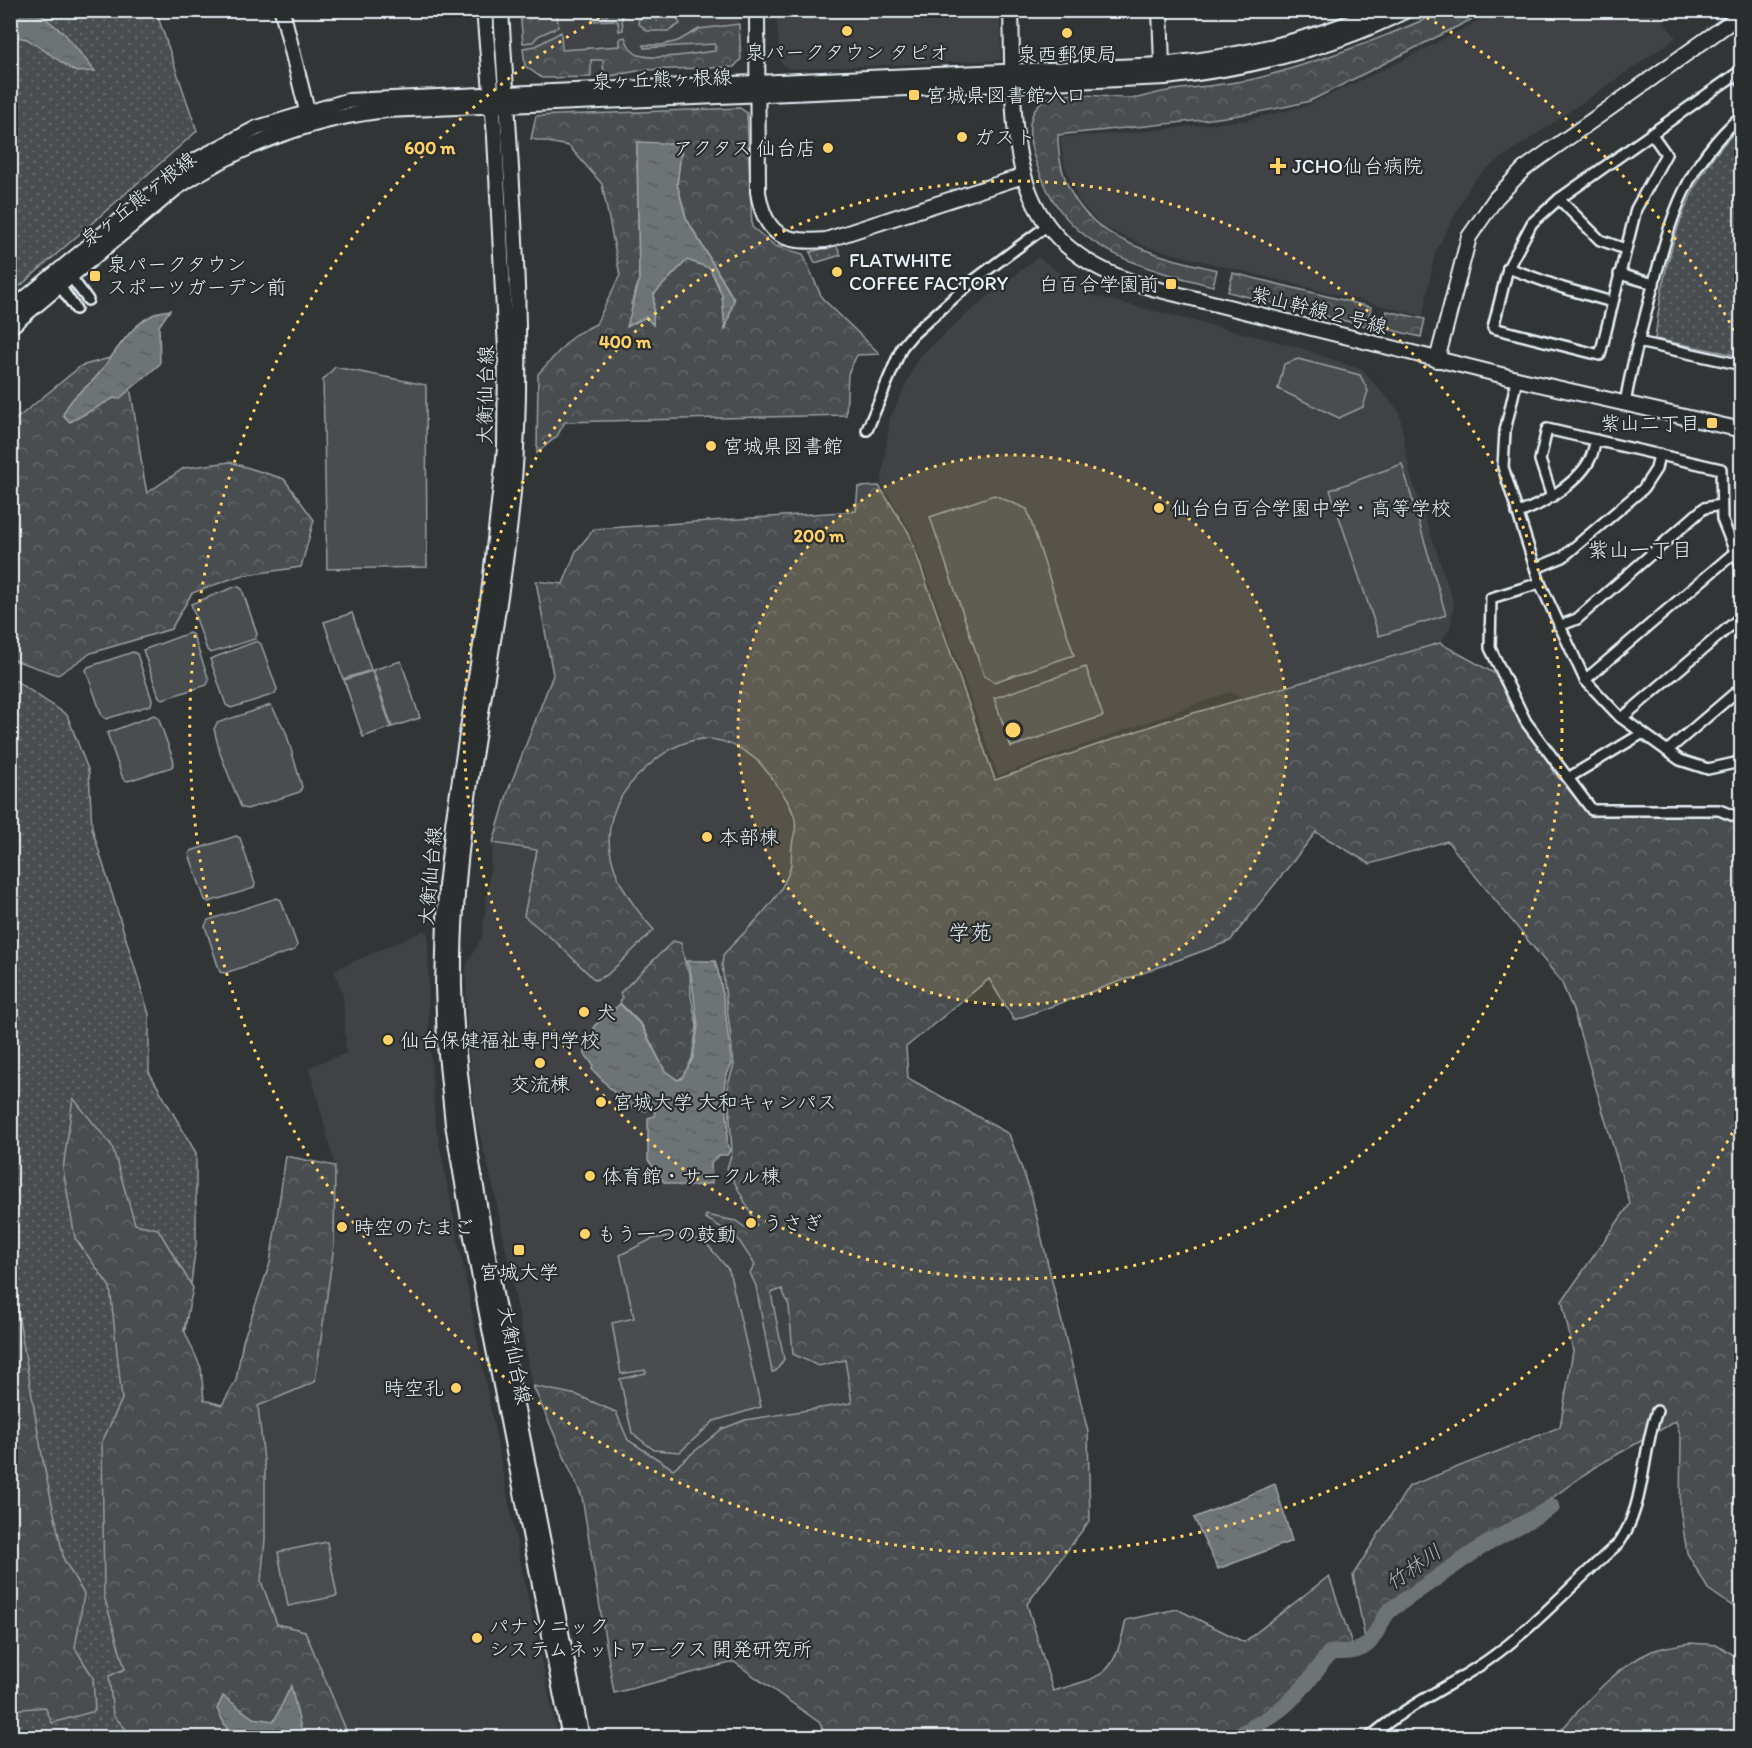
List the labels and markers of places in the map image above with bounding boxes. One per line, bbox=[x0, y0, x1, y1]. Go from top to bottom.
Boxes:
marker: 泉パークタウン タピオ bbox=[840, 24, 854, 38]
marker: 泉西郵便局 bbox=[1060, 26, 1074, 40]
place label: 泉パークタウン タピオ bbox=[745, 40, 949, 64]
place label: 泉西郵便局 bbox=[1017, 42, 1117, 66]
place label: 宮城県図書館入口 bbox=[926, 83, 1086, 107]
marker: 宮城県図書館入口 bbox=[907, 88, 921, 102]
place label: ガスト bbox=[974, 125, 1036, 149]
marker: ガスト bbox=[955, 130, 969, 144]
place label: アクタス 仙台店 bbox=[674, 136, 816, 160]
marker: アクタス 仙台店 bbox=[821, 141, 835, 155]
place label: JCHO仙台病院 bbox=[1292, 154, 1423, 178]
marker: JCHO仙台病院 bbox=[1269, 157, 1287, 175]
place label: FLATWHITE COFFEE FACTORY bbox=[849, 248, 1009, 295]
place label: 泉パークタウン スポーツガーデン前 bbox=[107, 252, 287, 299]
marker: FLATWHITE COFFEE FACTORY bbox=[830, 265, 844, 279]
marker: 泉パークタウン スポーツガーデン前 bbox=[88, 269, 102, 283]
place label: 白百合学園前 bbox=[1039, 272, 1159, 296]
marker: 白百合学園前 bbox=[1164, 277, 1178, 291]
place label: 紫山二丁目 bbox=[1600, 411, 1700, 435]
marker: 紫山二丁目 bbox=[1705, 416, 1719, 430]
place label: 宮城県図書館 bbox=[723, 434, 843, 458]
marker: 宮城県図書館 bbox=[704, 439, 718, 453]
place label: 仙台白百合学園中学・高等学校 bbox=[1171, 496, 1451, 520]
marker: 仙台白百合学園中学・高等学校 bbox=[1152, 501, 1166, 515]
centre of rings bbox=[1003, 720, 1023, 740]
place label: 本部棟 bbox=[719, 825, 779, 849]
marker: 本部棟 bbox=[700, 830, 714, 844]
place label: 犬 bbox=[596, 1000, 616, 1024]
marker: 犬 bbox=[577, 1005, 591, 1019]
place label: 仙台保健福祉専門学校 bbox=[400, 1028, 600, 1052]
marker: 仙台保健福祉専門学校 bbox=[381, 1033, 395, 1047]
marker: 交流棟 bbox=[533, 1056, 547, 1070]
place label: 交流棟 bbox=[510, 1072, 570, 1096]
place label: 宮城大学 大和キャンパス bbox=[613, 1090, 837, 1114]
marker: 宮城大学 大和キャンパス bbox=[594, 1095, 608, 1109]
place label: 体育館・サークル棟 bbox=[602, 1164, 781, 1188]
marker: 体育館・サークル棟 bbox=[583, 1169, 597, 1183]
place label: うさぎ bbox=[763, 1211, 823, 1235]
place label: 時空のたまご bbox=[354, 1215, 474, 1239]
marker: うさぎ bbox=[744, 1216, 758, 1230]
marker: 時空のたまご bbox=[335, 1220, 349, 1234]
place label: もう一つの鼓動 bbox=[597, 1222, 737, 1246]
marker: もう一つの鼓動 bbox=[578, 1227, 592, 1241]
marker: 宮城大学 bbox=[512, 1243, 526, 1257]
place label: 宮城大学 bbox=[479, 1260, 559, 1284]
place label: 時空孔 bbox=[384, 1376, 444, 1400]
marker: 時空孔 bbox=[449, 1381, 463, 1395]
place label: パナソニック システムネットワークス 開発研究所 bbox=[489, 1614, 812, 1661]
marker: パナソニック システムネットワークス 開発研究所 bbox=[470, 1631, 484, 1645]

